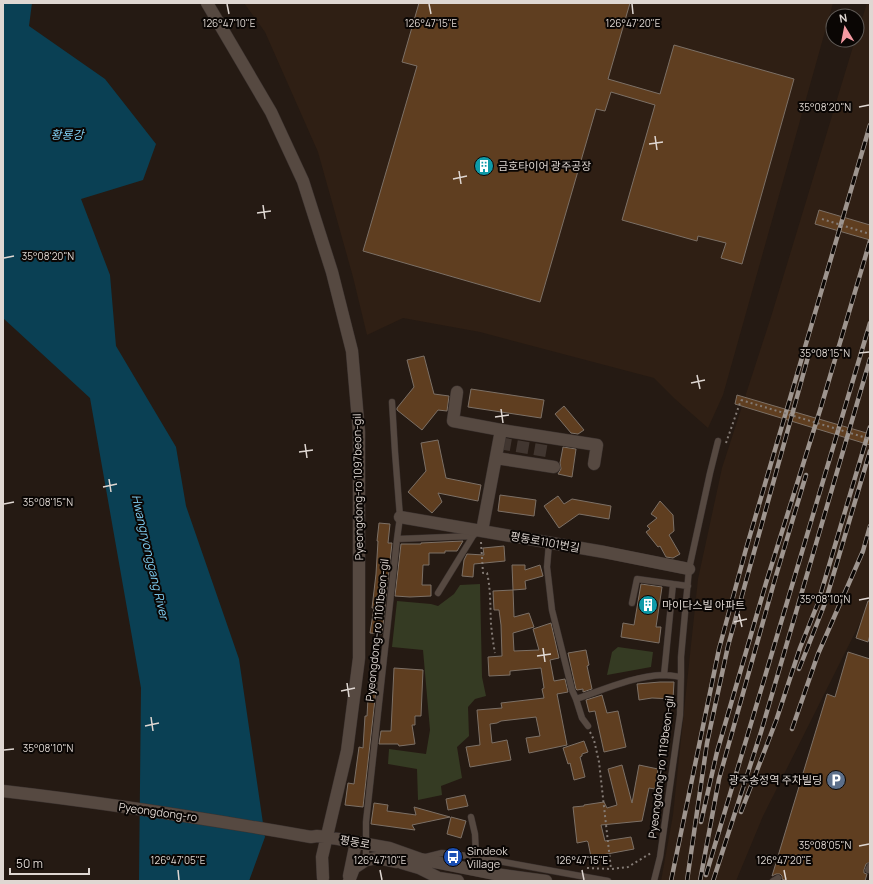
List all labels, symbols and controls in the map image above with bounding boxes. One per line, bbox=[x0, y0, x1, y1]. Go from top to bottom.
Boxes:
north arrow bbox=[825, 8, 865, 48]
text: N bbox=[838, 10, 848, 26]
text: 126°47'10"E bbox=[203, 16, 256, 30]
text: 126°47'15"E bbox=[405, 16, 458, 30]
text: 126°47'20"E bbox=[606, 16, 661, 30]
text: 35°08'20"N bbox=[799, 100, 851, 114]
water label: 황룡강 bbox=[50, 126, 86, 143]
building icon: 금호타이어 광주공장 bbox=[473, 155, 495, 177]
place label: 금호타이어 광주공장 bbox=[498, 158, 591, 173]
text: 35°08'20"N bbox=[22, 249, 74, 263]
text: 35°08'15"N bbox=[800, 346, 850, 360]
street label: Pyeongdong-ro 1097beon-gil bbox=[349, 413, 366, 561]
water label: Hwangryonggang River bbox=[128, 493, 173, 623]
text: 35°08'15"N bbox=[23, 495, 73, 509]
street label: 평동로1101번길 bbox=[509, 528, 581, 555]
street label: Pyeongdong-ro 1101beon-gil bbox=[362, 558, 391, 702]
text: 35°08'10"N bbox=[800, 592, 850, 606]
building icon: 마이다스빌 아파트 bbox=[637, 594, 659, 616]
place label: 마이다스빌 아파트 bbox=[662, 597, 745, 612]
street label: Pyeongdong-ro 1119beon-gil bbox=[644, 695, 677, 839]
text: 35°08'10"N bbox=[23, 741, 73, 755]
parking icon: 광주송정역 주차빌딩 bbox=[825, 769, 847, 791]
place label: 광주송정역 주차빌딩 bbox=[729, 772, 822, 787]
street label: Pyeongdong-ro bbox=[118, 799, 199, 825]
street label: 평동로 bbox=[339, 831, 371, 852]
text: 35°08'05"N bbox=[799, 838, 851, 852]
place label: Sindeok Village bbox=[467, 843, 508, 871]
bus stop icon: Sindeok Village bbox=[442, 846, 464, 868]
scale bar bbox=[10, 850, 89, 876]
text: 126°47'05"E bbox=[151, 853, 206, 867]
text: 126°47'10"E bbox=[354, 853, 407, 867]
text: 126°47'15"E bbox=[556, 853, 609, 867]
text: 126°47'20"E bbox=[757, 853, 812, 867]
text: 50 m bbox=[16, 855, 43, 872]

